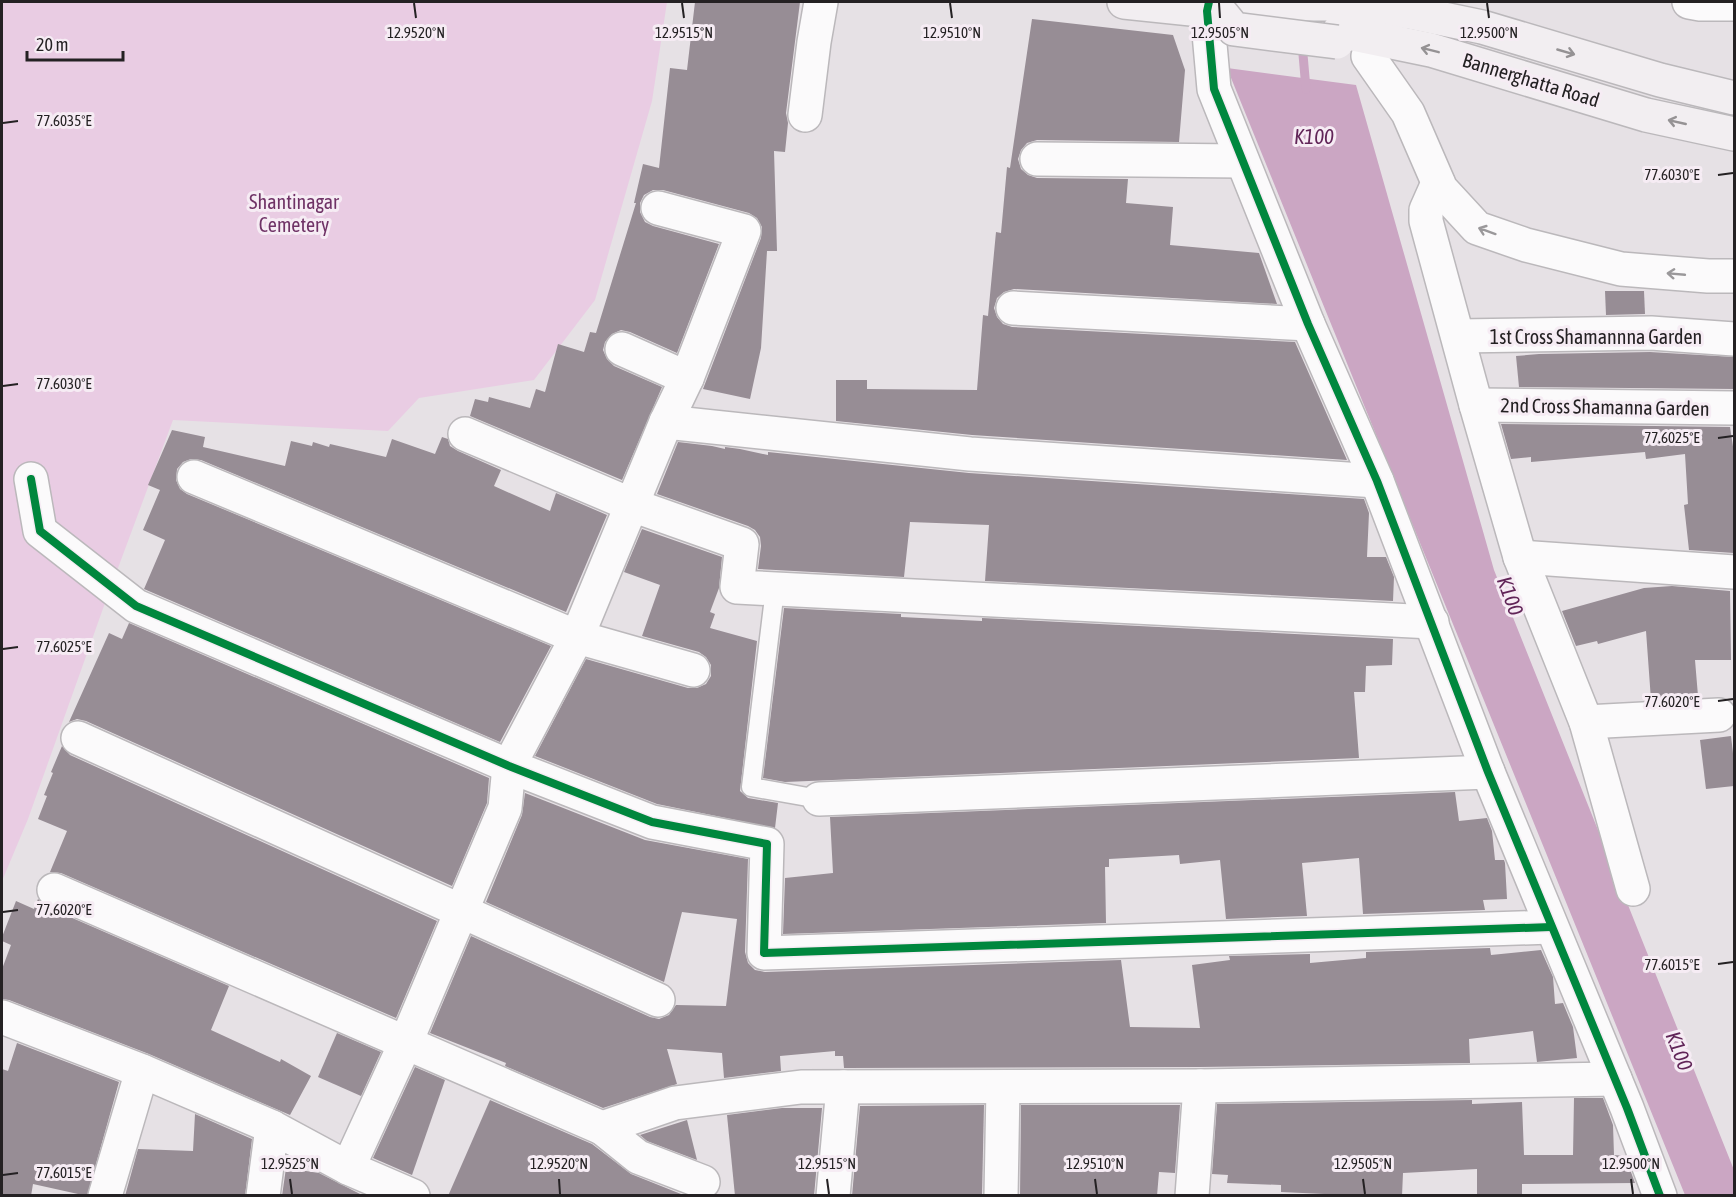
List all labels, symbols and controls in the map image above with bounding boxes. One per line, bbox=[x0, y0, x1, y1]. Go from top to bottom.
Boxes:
scale bar bbox=[27, 24, 123, 62]
text: 12.9520°N bbox=[387, 24, 445, 41]
text: 12.9515°N bbox=[655, 24, 713, 41]
text: 12.9510°N bbox=[923, 24, 981, 41]
text: 12.9505°N bbox=[1191, 24, 1249, 41]
text: 12.9500°N bbox=[1460, 24, 1518, 41]
text: 20 m bbox=[36, 34, 68, 55]
one-way arrow bbox=[1420, 43, 1439, 55]
one-way arrow bbox=[1556, 47, 1575, 58]
street label: Bannerghatta Road bbox=[1460, 48, 1602, 111]
text: 77.6035°E bbox=[36, 112, 92, 129]
one-way arrow bbox=[1668, 115, 1687, 127]
water label: K100 bbox=[1294, 124, 1334, 148]
text: 77.6030°E bbox=[1644, 166, 1700, 183]
park label: Shantinagar Cemetery bbox=[249, 190, 340, 236]
one-way arrow bbox=[1478, 225, 1496, 236]
one-way arrow bbox=[1667, 268, 1687, 279]
street label: 1st Cross Shamannna Garden bbox=[1490, 325, 1702, 348]
text: 77.6030°E bbox=[36, 375, 92, 392]
street label: 2nd Cross Shamanna Garden bbox=[1500, 393, 1710, 420]
text: 77.6025°E bbox=[1644, 429, 1700, 446]
water label: K100 bbox=[1493, 573, 1529, 619]
text: 77.6025°E bbox=[36, 638, 92, 655]
text: 77.6020°E bbox=[1644, 693, 1700, 710]
text: 77.6020°E bbox=[36, 901, 92, 918]
text: 77.6015°E bbox=[1644, 956, 1700, 973]
water label: K100 bbox=[1662, 1028, 1698, 1074]
text: 12.9525°N bbox=[261, 1155, 319, 1172]
text: 12.9520°N bbox=[530, 1155, 588, 1172]
text: 12.9515°N bbox=[798, 1155, 856, 1172]
text: 12.9510°N bbox=[1066, 1155, 1124, 1172]
text: 12.9505°N bbox=[1334, 1155, 1392, 1172]
text: 12.9500°N bbox=[1602, 1155, 1660, 1172]
text: 77.6015°E bbox=[36, 1164, 92, 1181]

